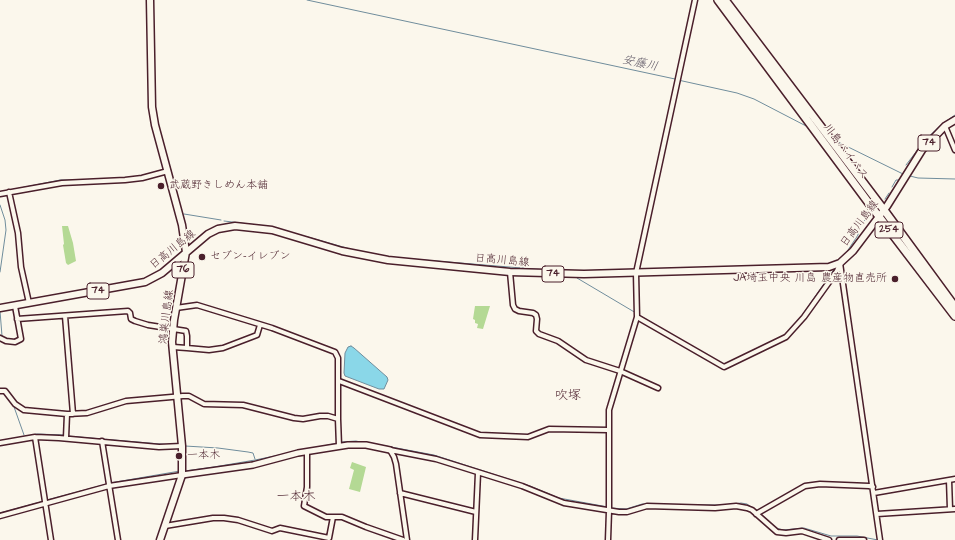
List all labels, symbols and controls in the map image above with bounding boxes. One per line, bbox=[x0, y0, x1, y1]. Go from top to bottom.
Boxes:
water label: 安藤川 bbox=[621, 53, 659, 75]
street label: 川島バイパス bbox=[820, 122, 870, 182]
road number: 74 bbox=[918, 135, 940, 151]
place label: 武蔵野きしめん本舗 bbox=[169, 179, 268, 193]
marker: 武蔵野きしめん本舗 bbox=[156, 181, 166, 191]
street label: 日高川島線 bbox=[838, 198, 882, 250]
road number: 254 bbox=[875, 222, 903, 238]
street label: 日高川島線 bbox=[147, 228, 199, 272]
place label: セブン-イレブン bbox=[210, 250, 290, 264]
marker: セブン-イレブン bbox=[197, 252, 207, 262]
street label: 日高川島線 bbox=[474, 252, 530, 270]
road number: 76 bbox=[172, 262, 194, 278]
road number: 74 bbox=[542, 266, 564, 282]
place label: JA埼玉中央 川島 農産物直売所 bbox=[733, 272, 887, 286]
marker: JA埼玉中央 川島 農産物直売所 bbox=[890, 274, 900, 284]
road number: 74 bbox=[87, 283, 109, 299]
street label: 鴻巣川島線 bbox=[157, 289, 177, 345]
district label: 吹塚 bbox=[555, 388, 581, 404]
place label: 一本木 bbox=[187, 449, 220, 463]
marker: 一本木 bbox=[174, 451, 184, 461]
district label: 一本木 bbox=[277, 489, 315, 505]

